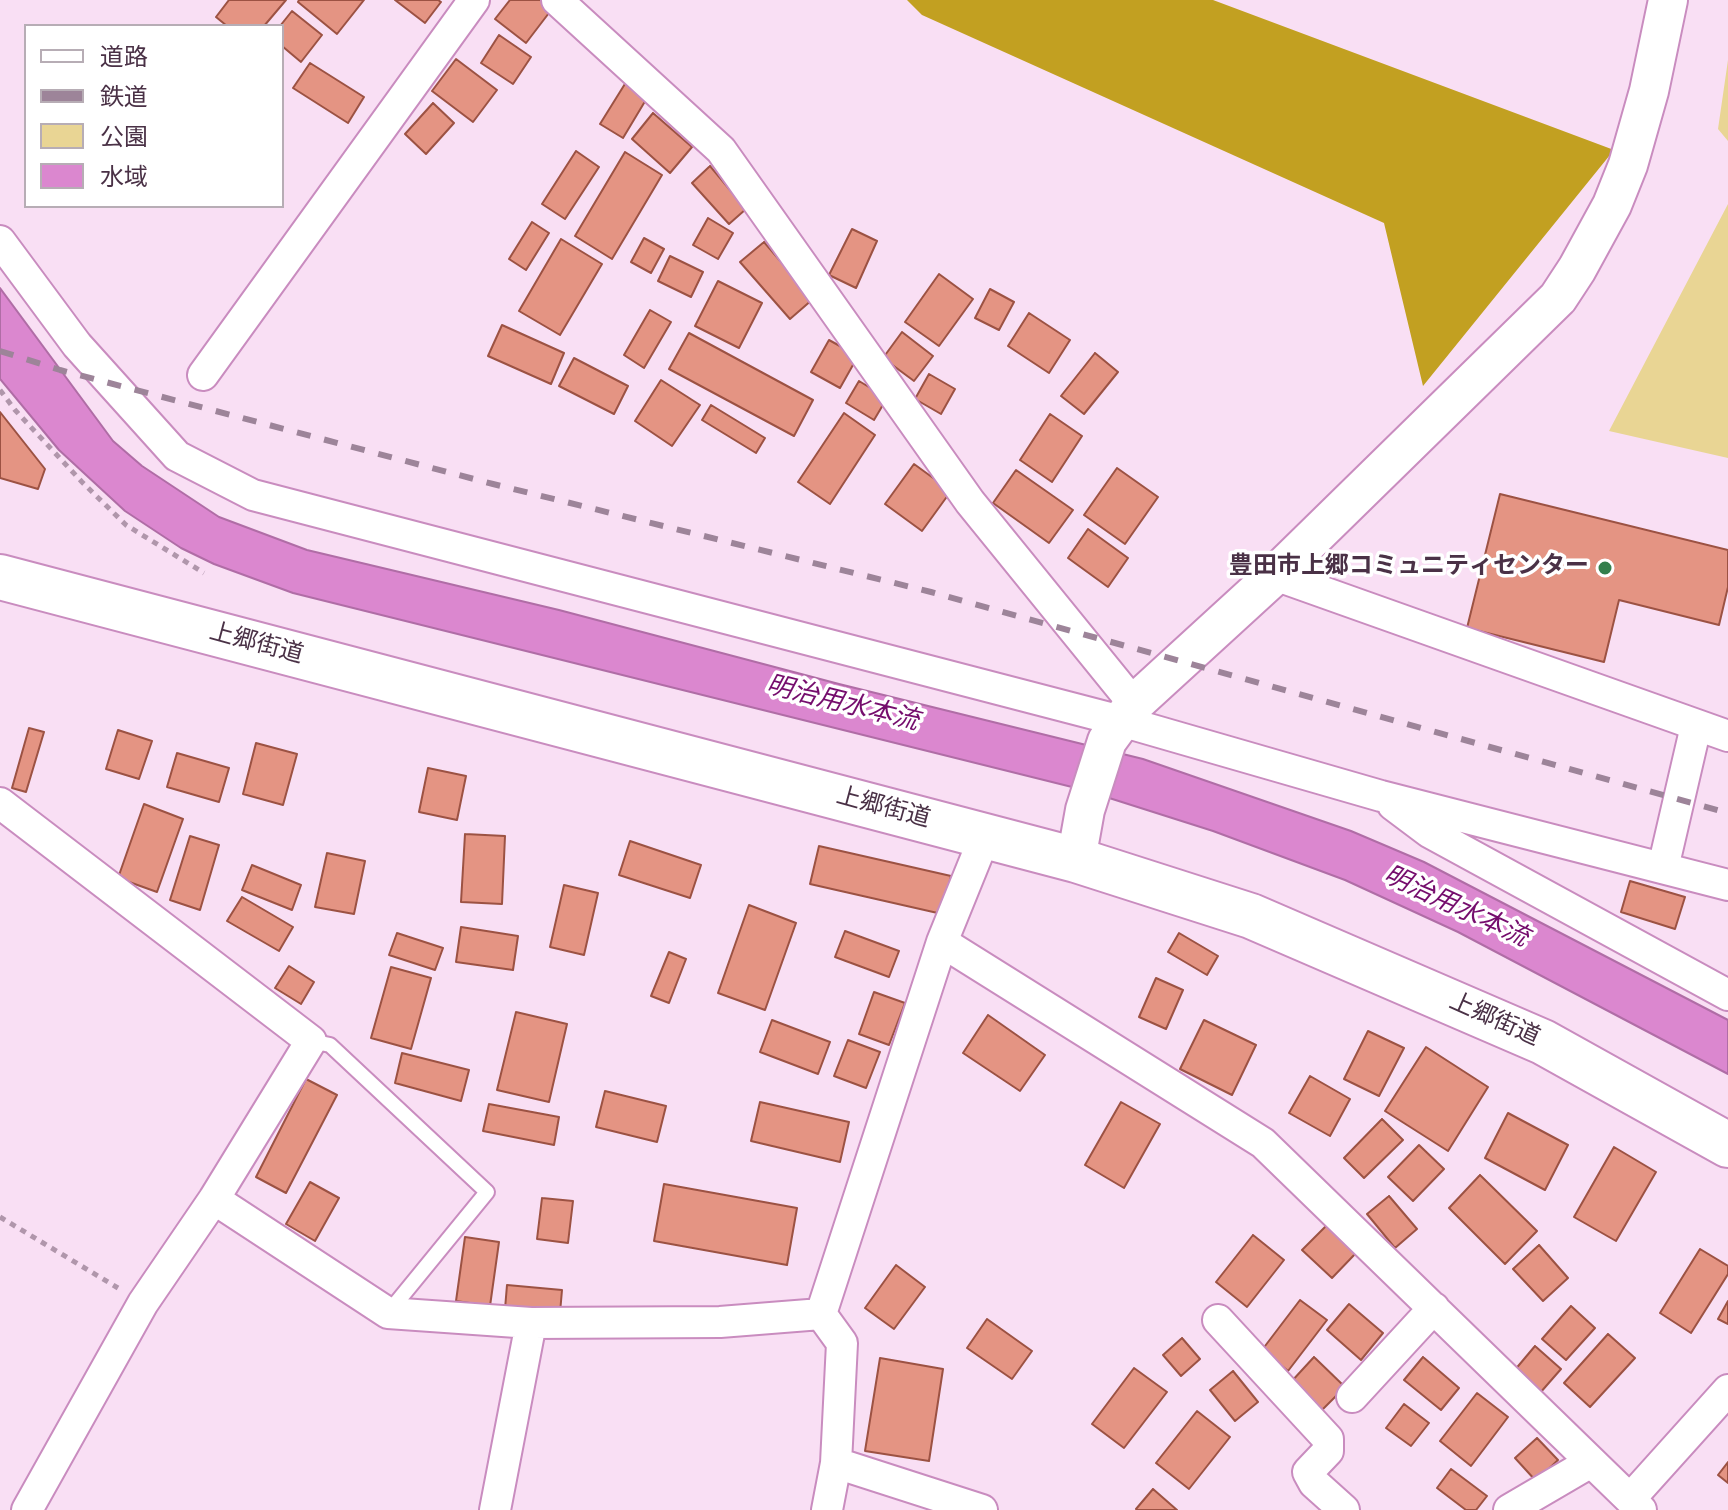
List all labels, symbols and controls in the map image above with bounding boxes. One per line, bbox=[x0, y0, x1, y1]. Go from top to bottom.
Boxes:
legend bbox=[24, 24, 284, 208]
text: 道路 bbox=[100, 40, 148, 75]
text: 鉄道 bbox=[100, 80, 148, 115]
text: 公園 bbox=[100, 120, 148, 155]
text: 水域 bbox=[100, 160, 148, 195]
place label: 豊田市上郷コミュニティセンター bbox=[1229, 554, 1589, 582]
marker: 豊田市上郷コミュニティセンター bbox=[1596, 559, 1614, 577]
street label: 上郷街道 bbox=[206, 619, 306, 671]
water label: 明治用水本流 bbox=[763, 671, 921, 739]
street label: 上郷街道 bbox=[833, 783, 933, 835]
water label: 明治用水本流 bbox=[1378, 861, 1532, 955]
street label: 上郷街道 bbox=[1444, 988, 1544, 1054]

